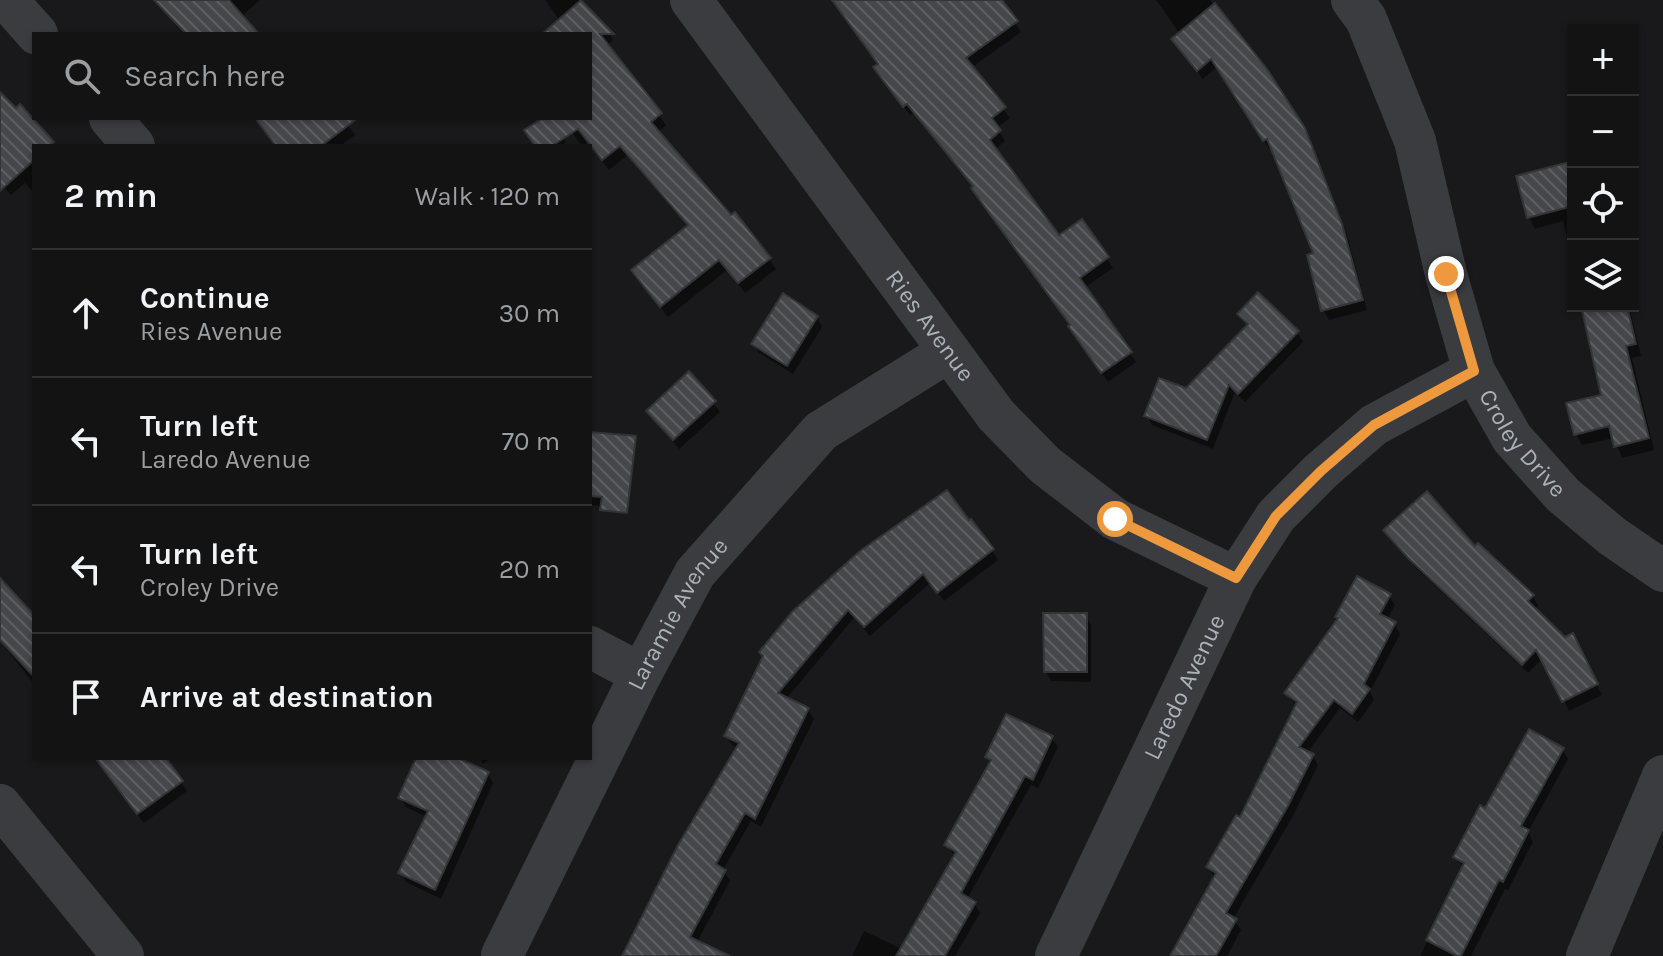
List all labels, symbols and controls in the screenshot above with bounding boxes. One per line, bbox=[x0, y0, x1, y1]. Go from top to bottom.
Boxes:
map controls bbox=[1567, 24, 1639, 312]
button: + bbox=[1567, 24, 1639, 96]
search box bbox=[32, 32, 592, 120]
icon: search bbox=[60, 54, 104, 98]
text: Search here bbox=[124, 58, 285, 94]
button: − bbox=[1567, 96, 1639, 168]
button: locate bbox=[1567, 168, 1639, 240]
text: 2 min bbox=[64, 176, 158, 216]
text: Walk · 120 m bbox=[415, 181, 560, 212]
button: layers bbox=[1567, 240, 1639, 312]
route end bbox=[1428, 256, 1464, 292]
street label: Ries Avenue bbox=[880, 264, 980, 387]
text: Continue bbox=[140, 280, 270, 316]
icon: ahead bbox=[64, 291, 108, 335]
text: 30 m bbox=[499, 298, 560, 329]
text: Ries Avenue bbox=[140, 316, 282, 347]
street label: Croley Drive bbox=[1473, 384, 1572, 503]
text: Turn left bbox=[140, 408, 258, 444]
icon: left bbox=[64, 419, 108, 463]
text: 70 m bbox=[502, 426, 560, 457]
text: Laredo Avenue bbox=[140, 444, 311, 475]
route start bbox=[1097, 501, 1133, 537]
street label: Laramie Avenue bbox=[621, 532, 734, 695]
text: Turn left bbox=[140, 536, 258, 572]
icon: left bbox=[64, 547, 108, 591]
text: 20 m bbox=[499, 554, 560, 585]
text: Croley Drive bbox=[140, 572, 279, 603]
street label: Laredo Avenue bbox=[1138, 610, 1231, 764]
icon: arrive bbox=[64, 675, 108, 719]
text: Arrive at destination bbox=[140, 679, 434, 715]

